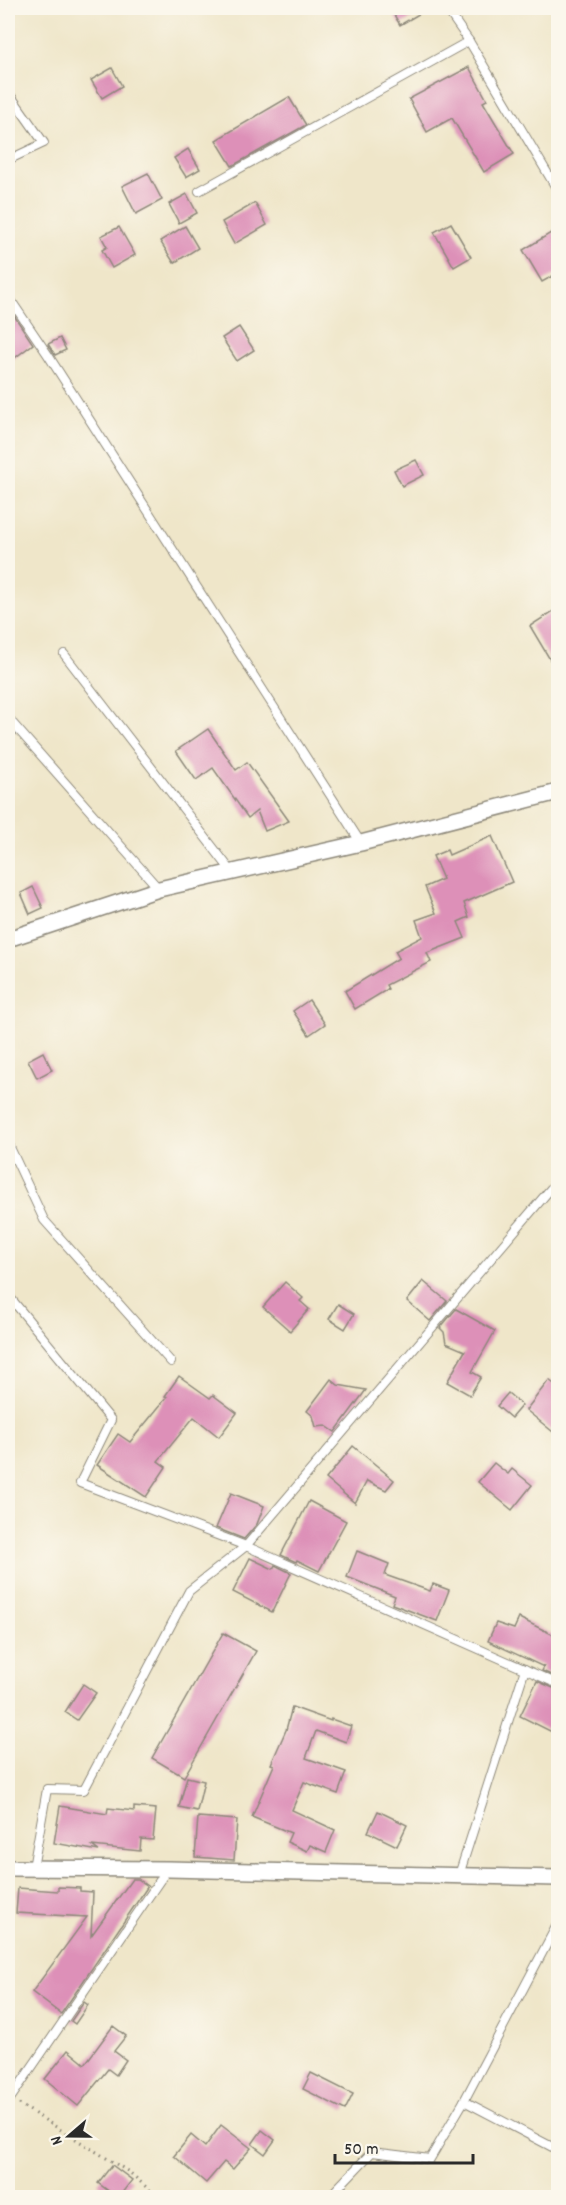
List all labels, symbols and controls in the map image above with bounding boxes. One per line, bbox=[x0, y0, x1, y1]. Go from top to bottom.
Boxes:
north arrow bbox=[39, 2106, 99, 2166]
scale bar bbox=[335, 2127, 473, 2165]
text: N bbox=[45, 2133, 69, 2148]
text: 50 m bbox=[344, 2138, 379, 2163]

